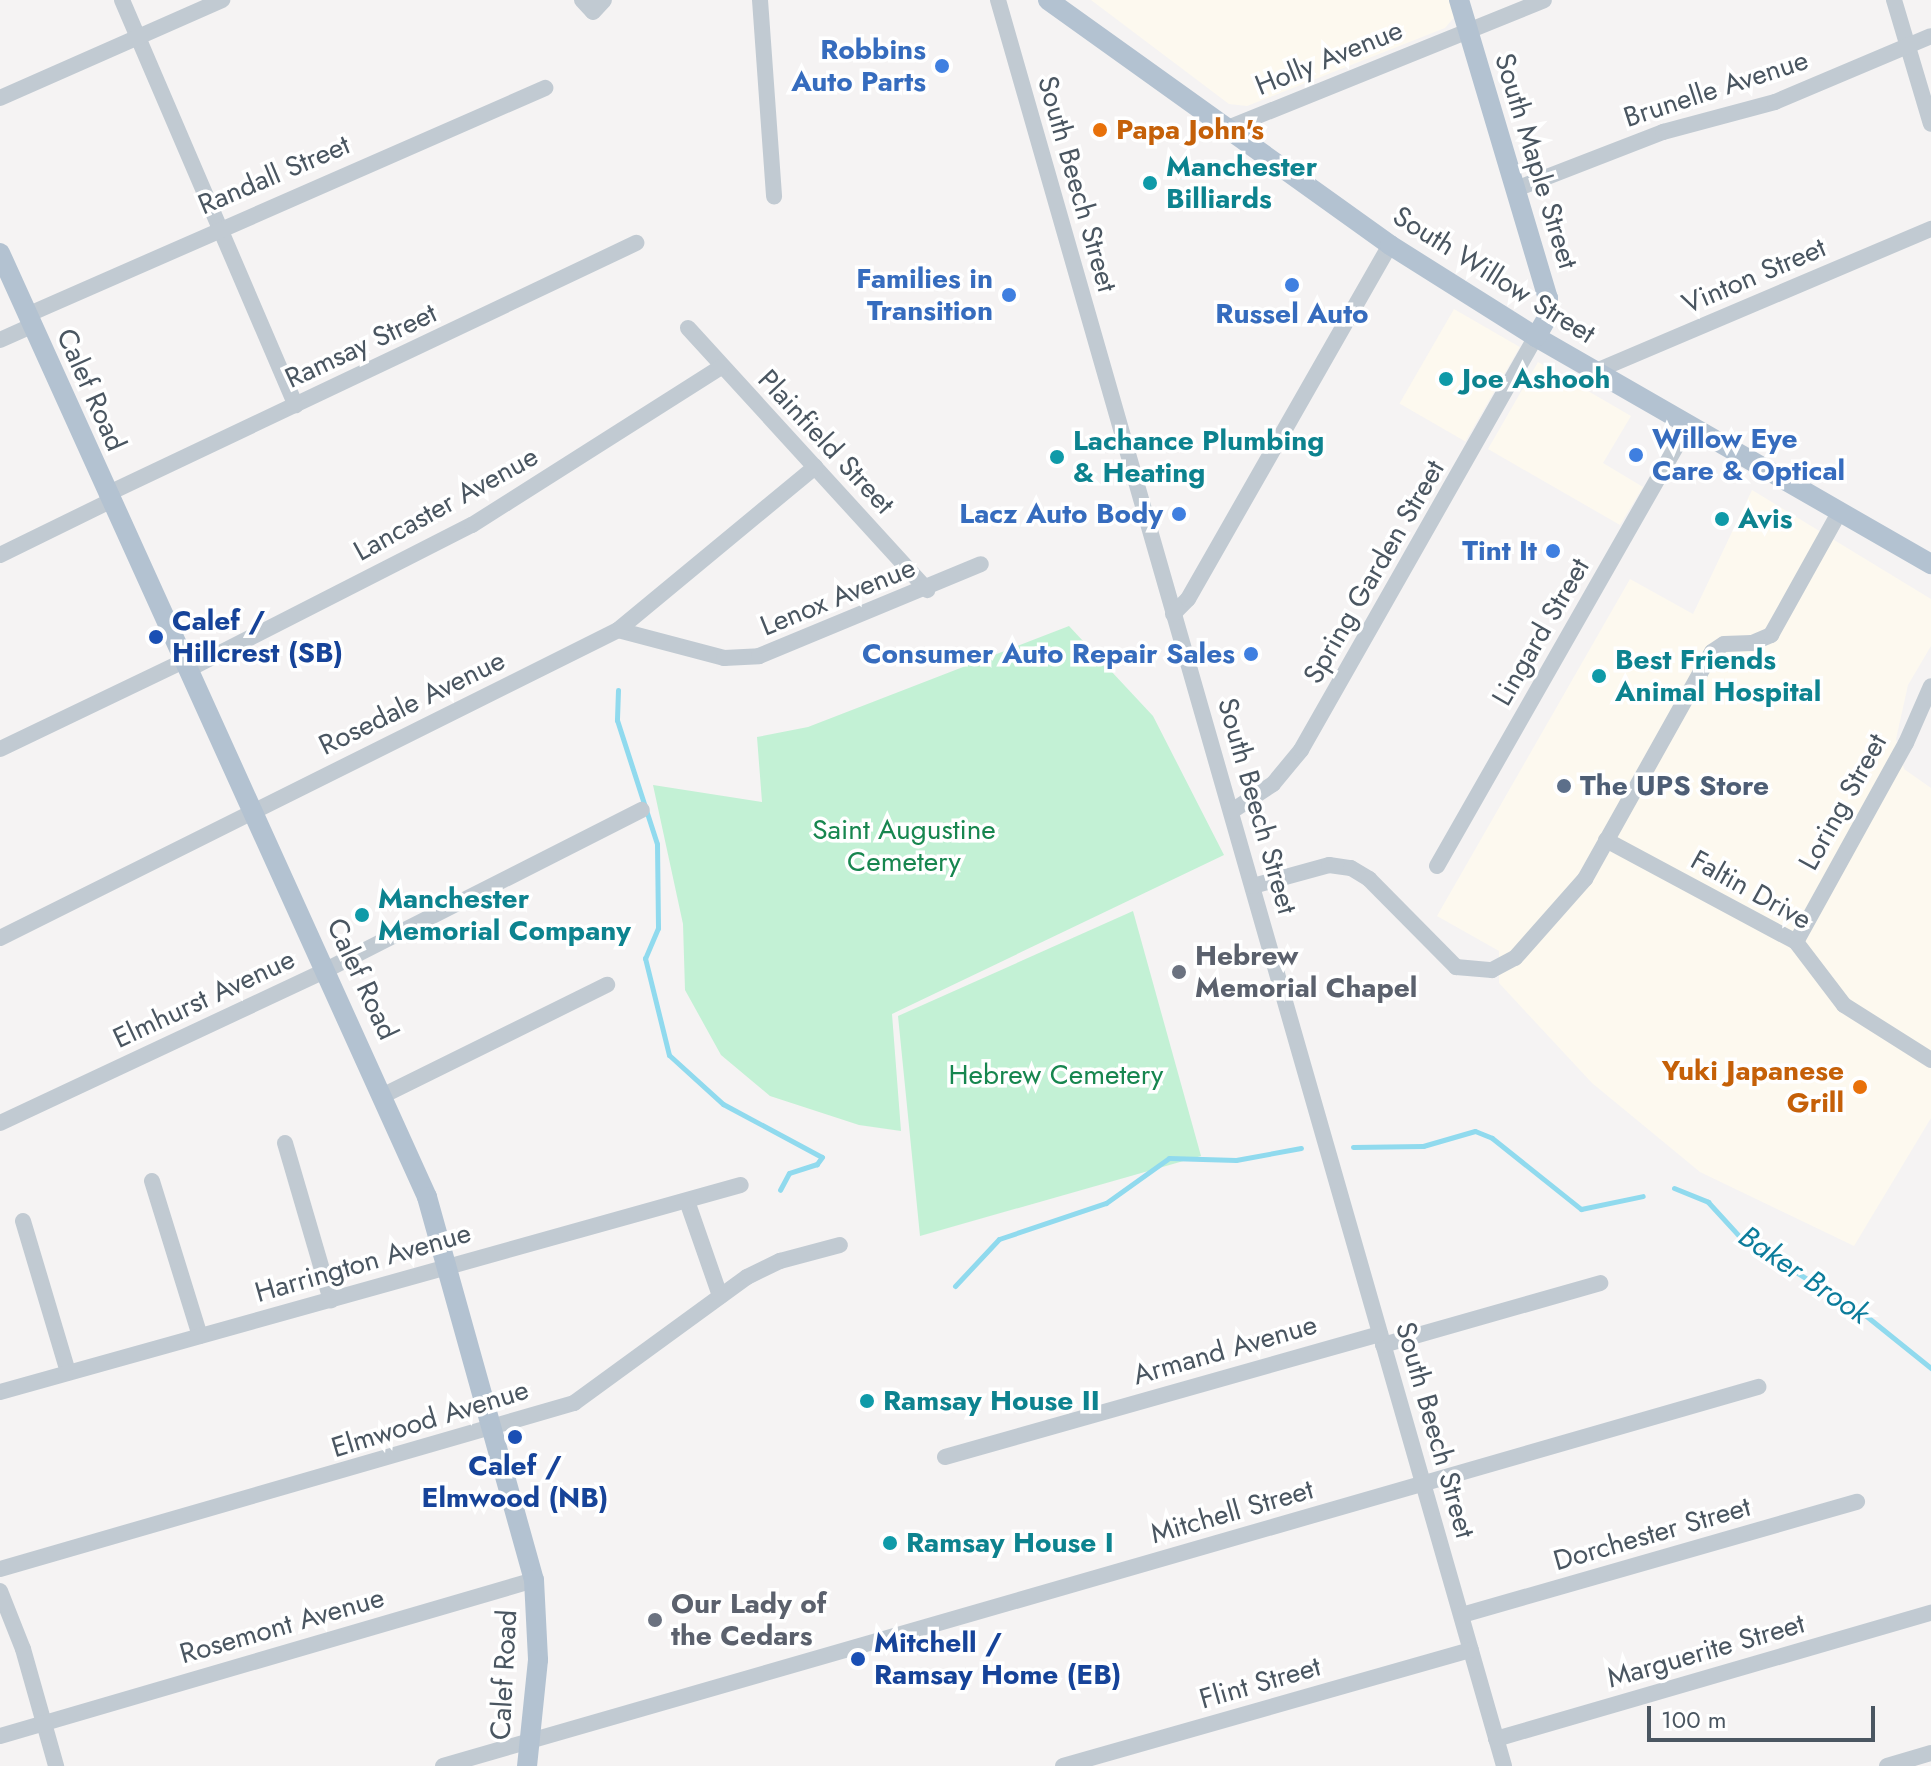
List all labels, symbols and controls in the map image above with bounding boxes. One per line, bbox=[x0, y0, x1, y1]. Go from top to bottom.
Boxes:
street label: Holly Avenue bbox=[1250, 13, 1408, 103]
place label: Robbins Auto Parts bbox=[791, 33, 926, 99]
street label: Brunelle Avenue bbox=[1620, 43, 1812, 135]
street label: South Maple Street bbox=[1487, 49, 1585, 273]
marker: Robbins Auto Parts bbox=[933, 57, 951, 75]
street label: South Beech Street bbox=[1030, 72, 1124, 296]
place label: Papa John's bbox=[1116, 113, 1264, 147]
marker: Papa John's bbox=[1091, 121, 1109, 139]
street label: Randall Street bbox=[193, 128, 355, 222]
place label: Manchester Billiards bbox=[1166, 150, 1317, 216]
marker: Manchester Billiards bbox=[1141, 174, 1159, 192]
street label: South Willow Street bbox=[1387, 199, 1601, 351]
street label: Vinton Street bbox=[1677, 231, 1831, 321]
place label: Families in Transition bbox=[856, 262, 993, 328]
marker: Russel Auto bbox=[1283, 276, 1301, 294]
marker: Families in Transition bbox=[1000, 286, 1018, 304]
street label: Ramsay Street bbox=[280, 296, 442, 396]
place label: Russel Auto bbox=[1215, 297, 1369, 331]
street label: Calef Road bbox=[49, 324, 133, 456]
place label: Joe Ashooh bbox=[1462, 362, 1610, 396]
street label: Plainfield Street bbox=[751, 363, 901, 521]
marker: Joe Ashooh bbox=[1437, 370, 1455, 388]
place label: Willow Eye Care & Optical bbox=[1652, 422, 1845, 488]
place label: Lachance Plumbing & Heating bbox=[1073, 424, 1324, 490]
street label: Lancaster Avenue bbox=[348, 440, 544, 568]
marker: Willow Eye Care & Optical bbox=[1627, 446, 1645, 464]
marker: Lachance Plumbing & Heating bbox=[1048, 448, 1066, 466]
street label: Spring Garden Street bbox=[1296, 454, 1452, 690]
place label: Lacz Auto Body bbox=[959, 497, 1163, 531]
place label: Avis bbox=[1738, 502, 1792, 536]
marker: Lacz Auto Body bbox=[1170, 505, 1188, 523]
marker: Avis bbox=[1713, 510, 1731, 528]
place label: Tint It bbox=[1462, 534, 1537, 568]
marker: Tint It bbox=[1544, 542, 1562, 560]
street label: Lenox Avenue bbox=[756, 551, 920, 643]
street label: Lingard Street bbox=[1485, 552, 1597, 712]
place label: Calef / Hillcrest (SB) bbox=[172, 604, 343, 670]
marker: Calef / Hillcrest (SB) bbox=[147, 628, 165, 646]
place label: Consumer Auto Repair Sales bbox=[862, 637, 1235, 671]
street label: Rosedale Avenue bbox=[314, 643, 510, 763]
place label: Best Friends Animal Hospital bbox=[1615, 643, 1821, 709]
marker: Consumer Auto Repair Sales bbox=[1242, 645, 1260, 663]
marker: Best Friends Animal Hospital bbox=[1590, 667, 1608, 685]
street label: South Beech Street bbox=[1210, 694, 1304, 918]
street label: Loring Street bbox=[1792, 728, 1894, 876]
place label: The UPS Store bbox=[1580, 769, 1769, 803]
marker: The UPS Store bbox=[1555, 777, 1573, 795]
park label: Saint Augustine Cemetery bbox=[812, 813, 996, 879]
street label: Faltin Drive bbox=[1685, 843, 1817, 937]
place label: Manchester Memorial Company bbox=[378, 882, 631, 948]
marker: Manchester Memorial Company bbox=[353, 906, 371, 924]
street label: Calef Road bbox=[319, 913, 405, 1045]
place label: Hebrew Memorial Chapel bbox=[1195, 939, 1417, 1005]
street label: Elmhurst Avenue bbox=[108, 942, 300, 1056]
marker: Hebrew Memorial Chapel bbox=[1170, 963, 1188, 981]
place label: Yuki Japanese Grill bbox=[1662, 1054, 1844, 1120]
park label: Hebrew Cemetery bbox=[949, 1058, 1163, 1092]
marker: Yuki Japanese Grill bbox=[1851, 1078, 1869, 1096]
street label: Harrington Avenue bbox=[251, 1216, 475, 1310]
water label: Baker Brook bbox=[1732, 1218, 1876, 1332]
street label: Armand Avenue bbox=[1129, 1308, 1321, 1392]
street label: South Beech Street bbox=[1388, 1318, 1482, 1542]
street label: Elmwood Avenue bbox=[327, 1373, 533, 1465]
place label: Ramsay House II bbox=[883, 1384, 1100, 1418]
marker: Ramsay House II bbox=[858, 1392, 876, 1410]
marker: Calef / Elmwood (NB) bbox=[506, 1428, 524, 1446]
place label: Calef / Elmwood (NB) bbox=[422, 1449, 608, 1515]
street label: Mitchell Street bbox=[1147, 1473, 1317, 1551]
street label: Dorchester Street bbox=[1550, 1490, 1754, 1578]
place label: Ramsay House I bbox=[906, 1526, 1114, 1560]
marker: Ramsay House I bbox=[881, 1534, 899, 1552]
street label: Rosemont Avenue bbox=[176, 1581, 388, 1671]
place label: Our Lady of the Cedars bbox=[671, 1587, 826, 1653]
street label: Marguerite Street bbox=[1603, 1607, 1809, 1695]
street label: Calef Road bbox=[484, 1609, 524, 1741]
marker: Our Lady of the Cedars bbox=[646, 1611, 664, 1629]
place label: Mitchell / Ramsay Home (EB) bbox=[874, 1626, 1121, 1692]
marker: Mitchell / Ramsay Home (EB) bbox=[849, 1650, 867, 1668]
street label: Flint Street bbox=[1196, 1650, 1324, 1716]
scale bar bbox=[1651, 1690, 1879, 1740]
text: 100 m bbox=[1661, 1702, 1727, 1737]

